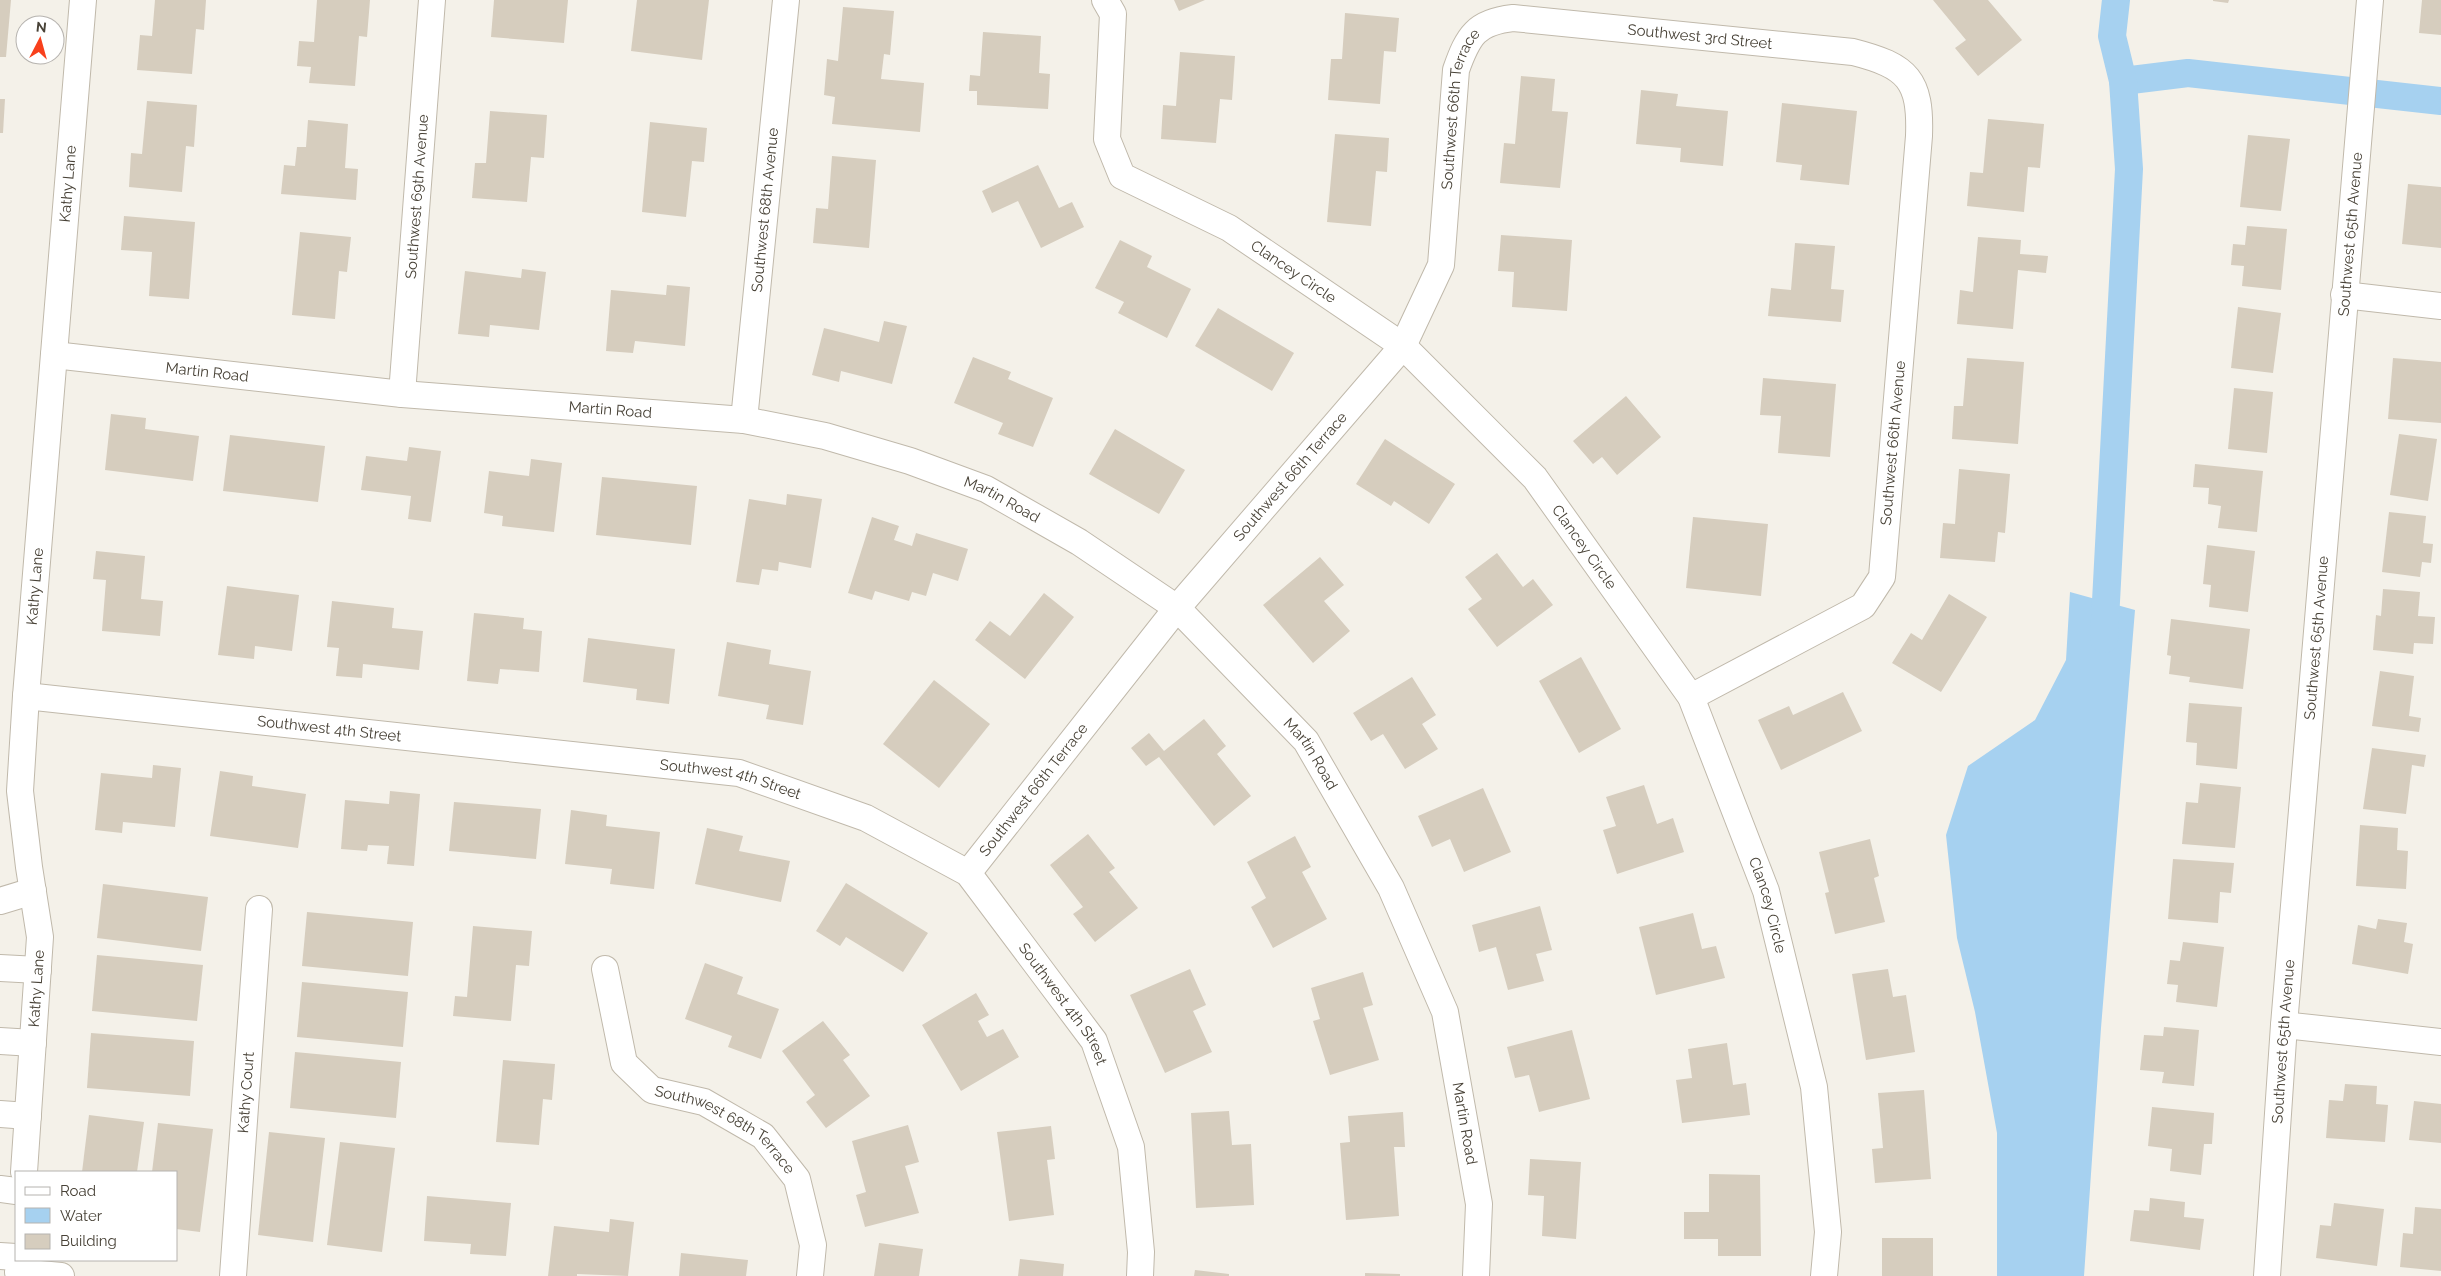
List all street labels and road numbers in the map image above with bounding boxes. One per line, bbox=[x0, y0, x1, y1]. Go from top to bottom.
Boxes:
street label: Southwest 3rd Street bbox=[1627, 21, 1773, 53]
street label: Southwest 66th Terrace bbox=[1438, 25, 1484, 190]
street label: Southwest 69th Avenue bbox=[402, 113, 432, 280]
street label: Southwest 68th Avenue bbox=[748, 127, 782, 293]
street label: Kathy Lane bbox=[56, 144, 80, 223]
street label: Southwest 65th Avenue bbox=[2334, 151, 2366, 317]
street label: Clancey Circle bbox=[1247, 236, 1340, 307]
street label: Martin Road bbox=[165, 359, 250, 386]
street label: Southwest 66th Avenue bbox=[1877, 360, 1909, 526]
street label: Martin Road bbox=[568, 398, 653, 422]
street label: Southwest 66th Terrace bbox=[1230, 408, 1351, 545]
street label: Martin Road bbox=[961, 473, 1043, 527]
street label: Clancey Circle bbox=[1548, 501, 1621, 593]
street label: Kathy Lane bbox=[23, 547, 47, 626]
street label: Southwest 65th Avenue bbox=[2301, 555, 2332, 721]
street label: Southwest 4th Street bbox=[256, 712, 402, 745]
street label: Martin Road bbox=[1280, 714, 1341, 793]
street label: Southwest 66th Terrace bbox=[976, 719, 1092, 860]
street label: Southwest 4th Street bbox=[659, 756, 804, 803]
street label: Clancey Circle bbox=[1745, 854, 1790, 955]
street label: Southwest 4th Street bbox=[1015, 939, 1111, 1067]
street label: Kathy Lane bbox=[25, 949, 48, 1028]
street label: Southwest 65th Avenue bbox=[2268, 959, 2298, 1124]
street label: Kathy Court bbox=[234, 1051, 258, 1134]
street label: Martin Road bbox=[1449, 1081, 1481, 1166]
street label: Southwest 68th Terrace bbox=[653, 1082, 799, 1178]

